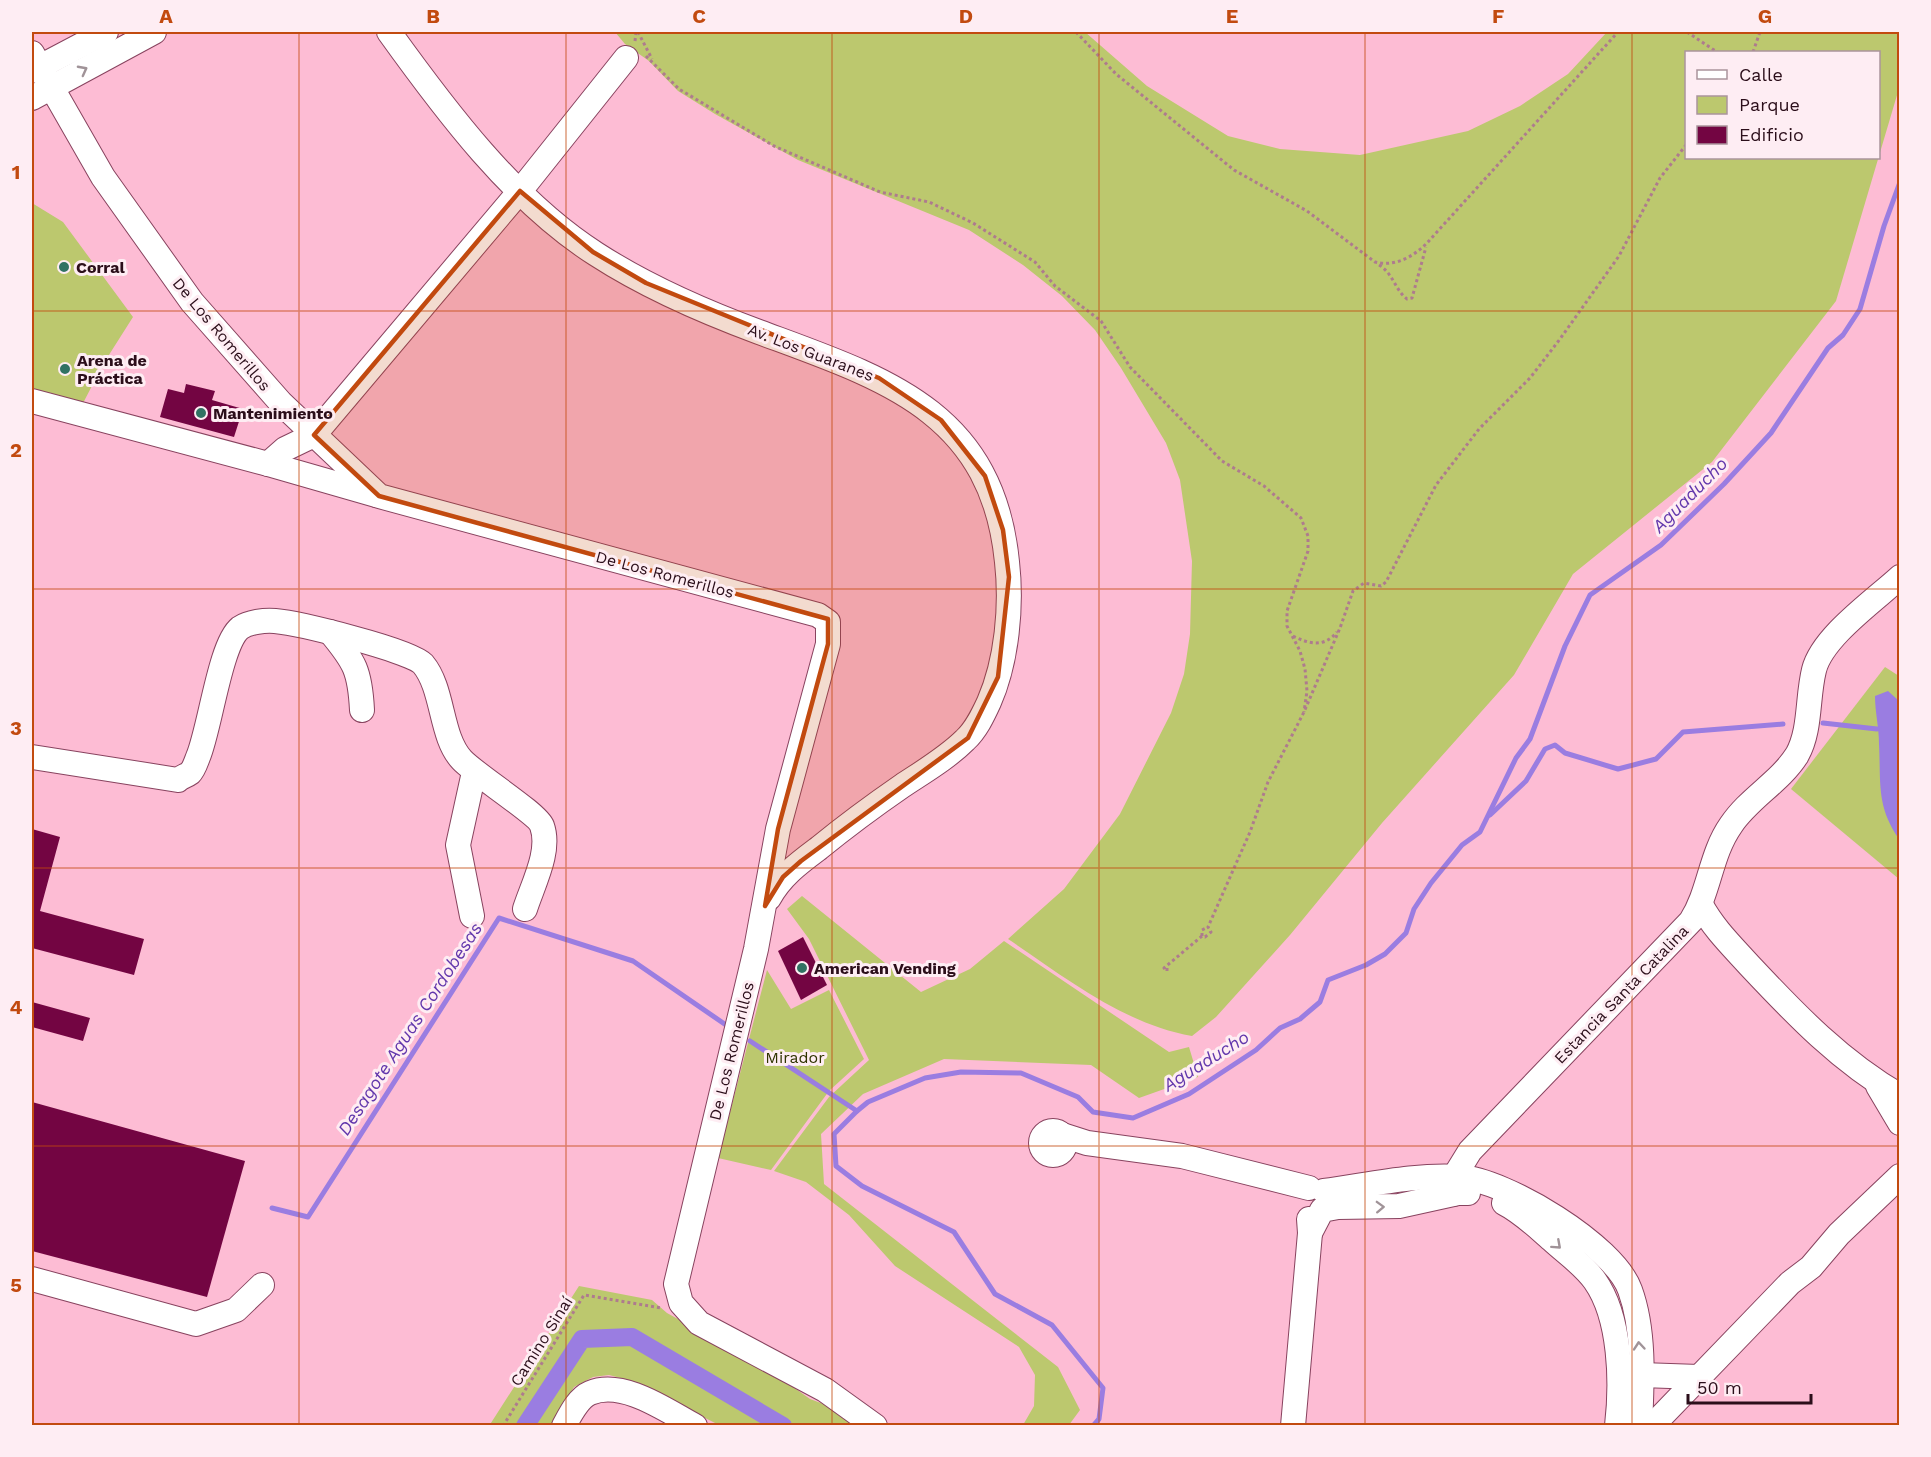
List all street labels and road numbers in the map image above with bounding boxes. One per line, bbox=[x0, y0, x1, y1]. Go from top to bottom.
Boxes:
street label: De Los Romerillos bbox=[169, 274, 275, 395]
street label: Av. Los Guaranes bbox=[745, 320, 876, 385]
street label: De Los Romerillos bbox=[594, 547, 736, 602]
street label: Estancia Santa Catalina bbox=[1550, 921, 1692, 1068]
street label: De Los Romerillos bbox=[705, 980, 758, 1122]
street label: Camino Sinaí bbox=[506, 1293, 577, 1390]

